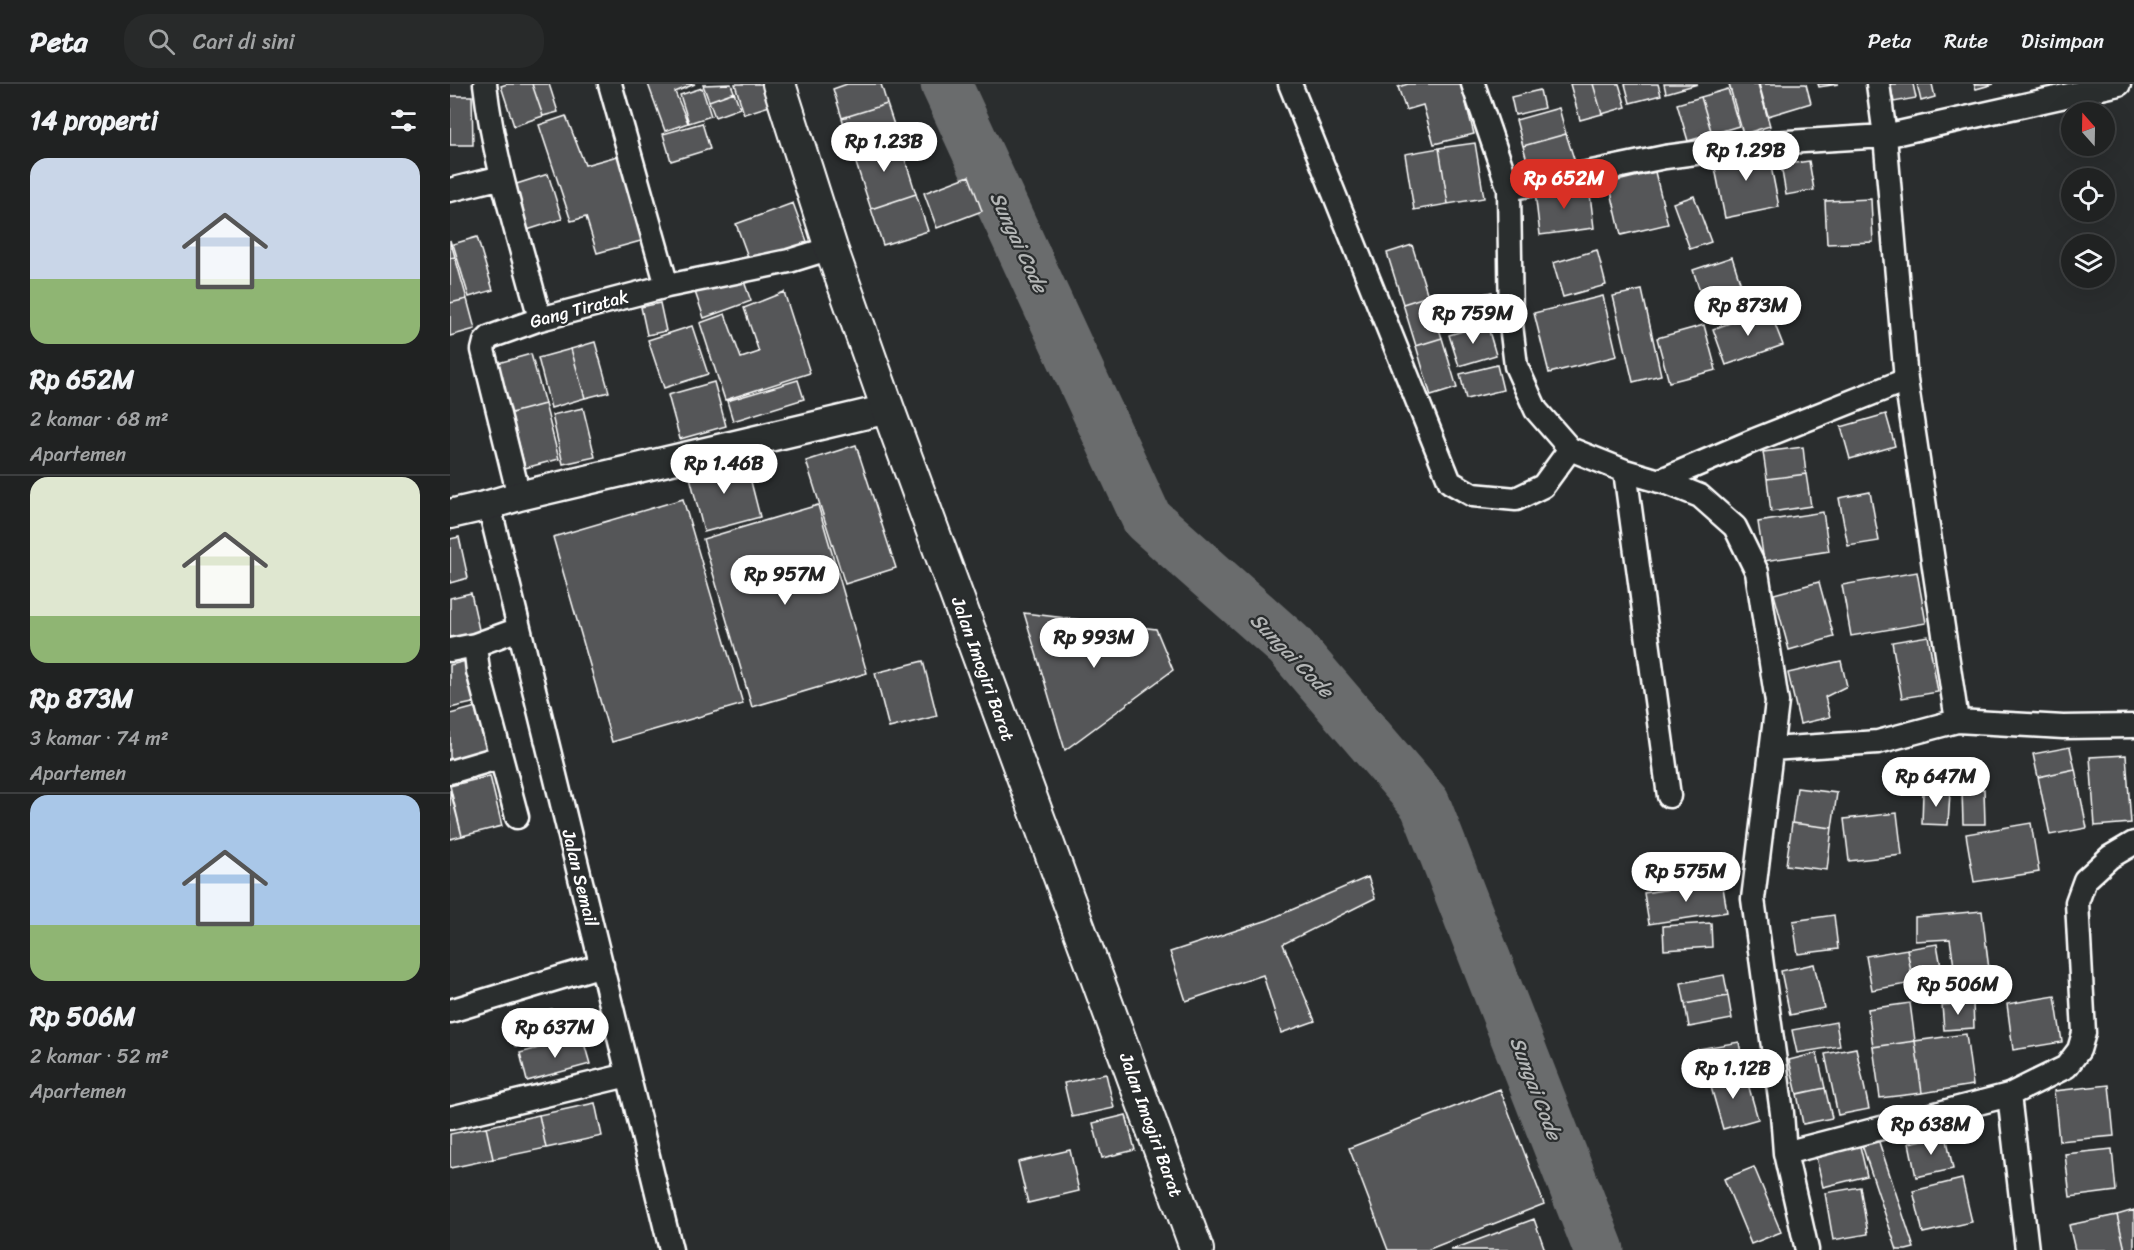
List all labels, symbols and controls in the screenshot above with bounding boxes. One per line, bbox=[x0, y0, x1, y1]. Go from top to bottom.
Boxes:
search box bbox=[124, 14, 544, 68]
text: Peta bbox=[30, 17, 88, 66]
text: Cari di sini bbox=[193, 22, 295, 61]
text: Peta bbox=[1868, 22, 1911, 60]
text: Rute bbox=[1944, 22, 1988, 60]
text: Disimpan bbox=[2021, 22, 2104, 60]
icon: search bbox=[145, 25, 178, 58]
text: 14 properti bbox=[30, 97, 158, 143]
north arrow bbox=[2061, 102, 2115, 156]
map controls bbox=[2061, 102, 2115, 288]
icon: filters bbox=[387, 104, 420, 137]
pin: Rp 1.23B bbox=[822, 122, 946, 173]
text: Rp 1.23B bbox=[845, 124, 923, 159]
pin: Rp 1.29B bbox=[1684, 131, 1808, 182]
text: Rp 1.29B bbox=[1707, 133, 1785, 168]
pin: Rp 652M bbox=[1509, 159, 1619, 210]
text: Rp 652M bbox=[1524, 161, 1604, 196]
button: locate bbox=[2061, 168, 2115, 222]
water label: Sungai Code bbox=[980, 186, 1058, 300]
icon: home bbox=[171, 197, 279, 305]
button: layers bbox=[2061, 234, 2115, 288]
street label: Gang Tiratak bbox=[526, 280, 632, 338]
pin: Rp 873M bbox=[1693, 286, 1803, 337]
text: Rp 873M bbox=[1708, 288, 1788, 323]
pin: Rp 759M bbox=[1418, 294, 1528, 345]
text: Rp 759M bbox=[1433, 296, 1513, 331]
text: Rp 652M bbox=[30, 356, 134, 402]
text: 2 kamar · 68 m² bbox=[30, 402, 169, 437]
text: Apartemen bbox=[30, 437, 126, 472]
pin: Rp 1.46B bbox=[662, 444, 786, 495]
text: Rp 1.46B bbox=[685, 446, 764, 481]
icon: home bbox=[171, 516, 279, 624]
pin: Rp 957M bbox=[730, 555, 840, 606]
text: Rp 957M bbox=[745, 557, 825, 592]
street label: Jalan Imogiri Barat bbox=[942, 591, 1024, 746]
water label: Sungai Code bbox=[1241, 604, 1343, 708]
pin: Rp 993M bbox=[1039, 618, 1149, 669]
text: Rp 993M bbox=[1054, 620, 1134, 655]
text: Rp 873M bbox=[30, 675, 133, 721]
text: 3 kamar · 74 m² bbox=[30, 721, 169, 756]
text: Apartemen bbox=[30, 756, 126, 791]
pin: Rp 647M bbox=[1881, 757, 1991, 808]
text: Rp 647M bbox=[1896, 759, 1976, 794]
street label: Jalan Semail bbox=[552, 825, 608, 931]
icon: home bbox=[171, 834, 279, 942]
pin: Rp 575M bbox=[1631, 852, 1741, 903]
text: Rp 575M bbox=[1646, 854, 1726, 889]
pin: Rp 506M bbox=[1903, 965, 2013, 1016]
text: Rp 506M bbox=[1917, 967, 1999, 1002]
text: Rp 506M bbox=[30, 993, 136, 1039]
pin: Rp 637M bbox=[500, 1008, 610, 1059]
text: Rp 637M bbox=[516, 1010, 594, 1045]
water label: Sungai Code bbox=[1500, 1031, 1572, 1147]
text: 2 kamar · 52 m² bbox=[30, 1039, 169, 1074]
street label: Jalan Imogiri Barat bbox=[1110, 1047, 1192, 1202]
pin: Rp 1.12B bbox=[1671, 1049, 1795, 1100]
text: Rp 1.12B bbox=[1695, 1051, 1771, 1086]
text: Apartemen bbox=[30, 1074, 126, 1109]
pin: Rp 638M bbox=[1876, 1105, 1986, 1156]
text: Rp 638M bbox=[1891, 1107, 1971, 1142]

